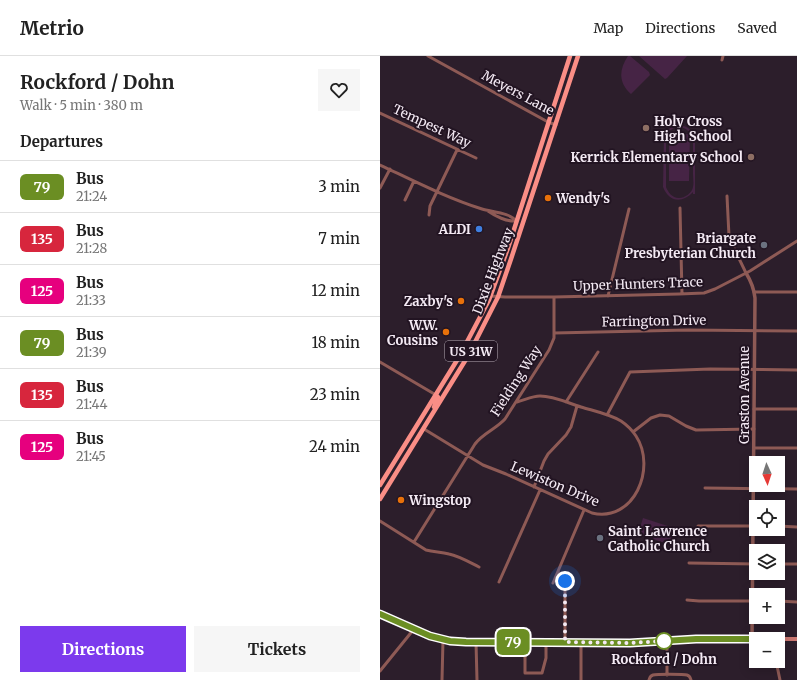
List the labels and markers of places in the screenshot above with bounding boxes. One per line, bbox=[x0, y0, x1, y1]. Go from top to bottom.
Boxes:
place label: Holy Cross High School bbox=[654, 113, 732, 145]
marker: Holy Cross High School bbox=[641, 123, 651, 133]
place label: Kerrick Elementary School bbox=[571, 149, 743, 166]
marker: Kerrick Elementary School bbox=[746, 152, 756, 162]
place label: Wendy's bbox=[555, 190, 610, 207]
marker: Wendy's bbox=[543, 193, 553, 203]
place label: ALDI bbox=[438, 221, 471, 238]
marker: ALDI bbox=[474, 224, 484, 234]
place label: Briargate Presbyterian Church bbox=[624, 230, 756, 262]
marker: Briargate Presbyterian Church bbox=[759, 240, 769, 250]
place label: Zaxby's bbox=[404, 293, 453, 310]
marker: Zaxby's bbox=[456, 296, 466, 306]
place label: W.W. Cousins bbox=[387, 317, 438, 349]
marker: W.W. Cousins bbox=[441, 327, 451, 337]
place label: Wingstop bbox=[408, 492, 471, 509]
marker: Wingstop bbox=[396, 495, 406, 505]
place label: Saint Lawrence Catholic Church bbox=[608, 523, 710, 555]
marker: Saint Lawrence Catholic Church bbox=[595, 533, 605, 543]
marker: Rockford / Dohn bbox=[655, 632, 673, 650]
place label: Rockford / Dohn bbox=[611, 651, 717, 668]

